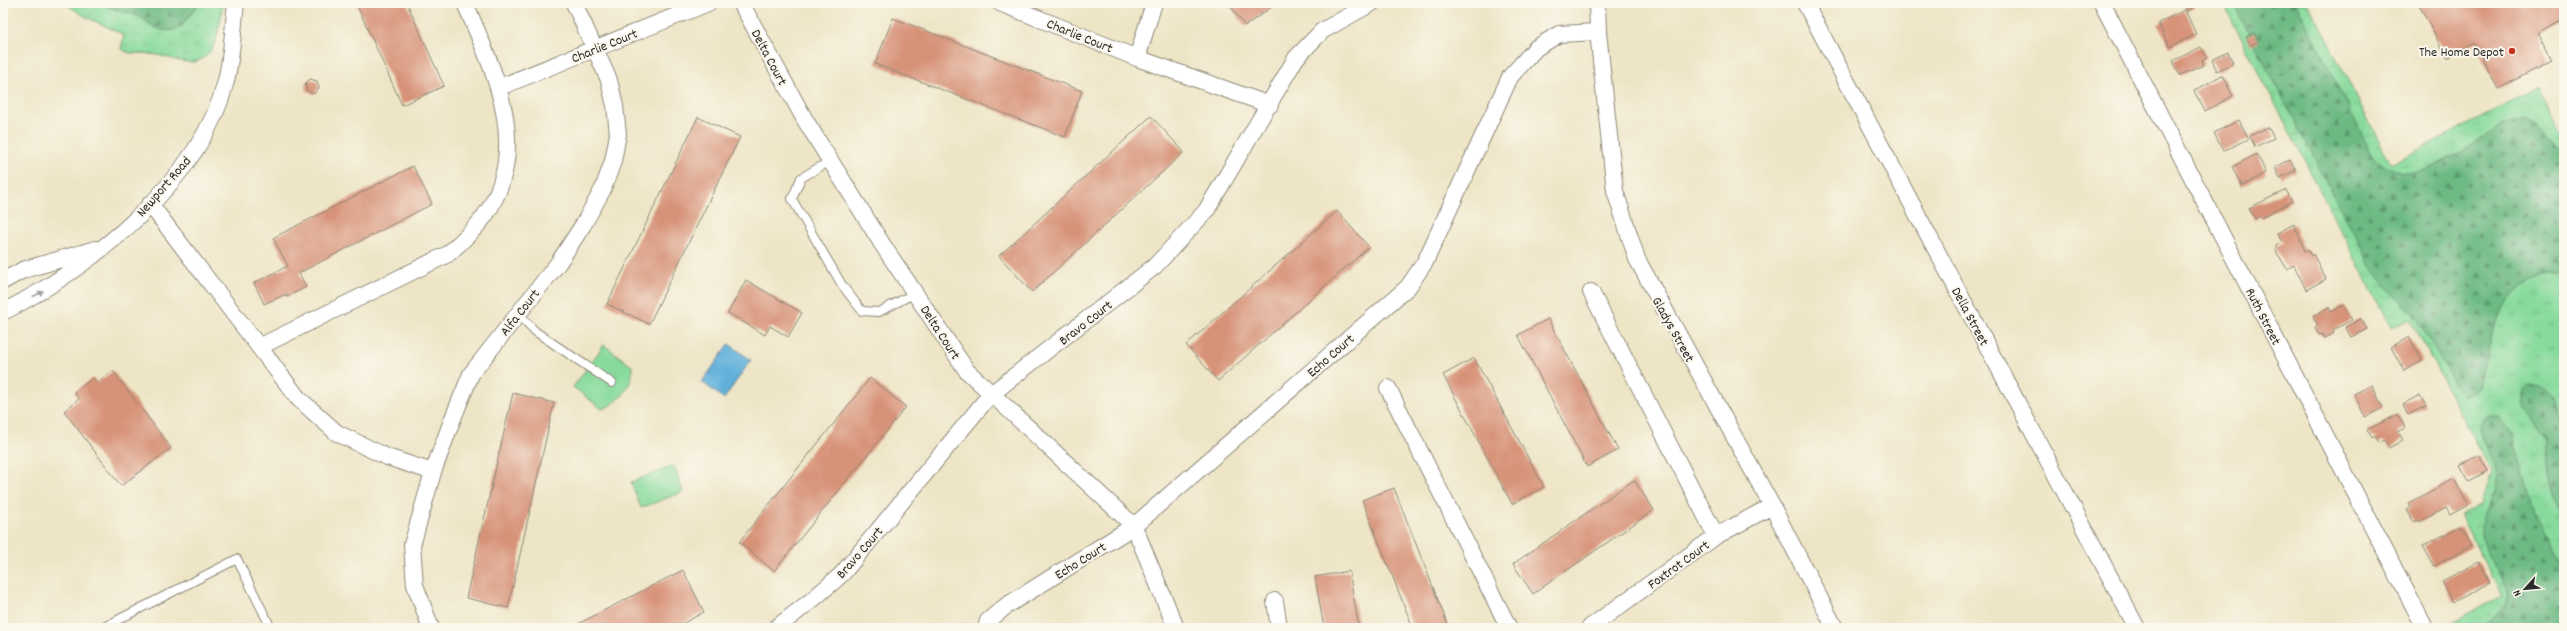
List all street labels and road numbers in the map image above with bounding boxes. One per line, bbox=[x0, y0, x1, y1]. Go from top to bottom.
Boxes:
street label: Charlie Court bbox=[1043, 14, 1115, 59]
street label: Charlie Court bbox=[569, 24, 641, 69]
street label: Delta Court bbox=[745, 26, 791, 90]
street label: Newport Road bbox=[133, 153, 197, 222]
street label: Della Street bbox=[1945, 284, 1993, 350]
street label: Alfa Court bbox=[496, 285, 545, 341]
street label: Ruth Street bbox=[2239, 285, 2285, 349]
street label: Gladys Street bbox=[1646, 293, 1699, 366]
street label: Bravo Court bbox=[1055, 296, 1117, 351]
street label: Delta Court bbox=[914, 302, 964, 364]
street label: Echo Court bbox=[1303, 330, 1360, 383]
street label: Bravo Court bbox=[832, 523, 889, 584]
street label: Foxtrot Court bbox=[1644, 536, 1714, 595]
street label: Echo Court bbox=[1051, 538, 1111, 585]

